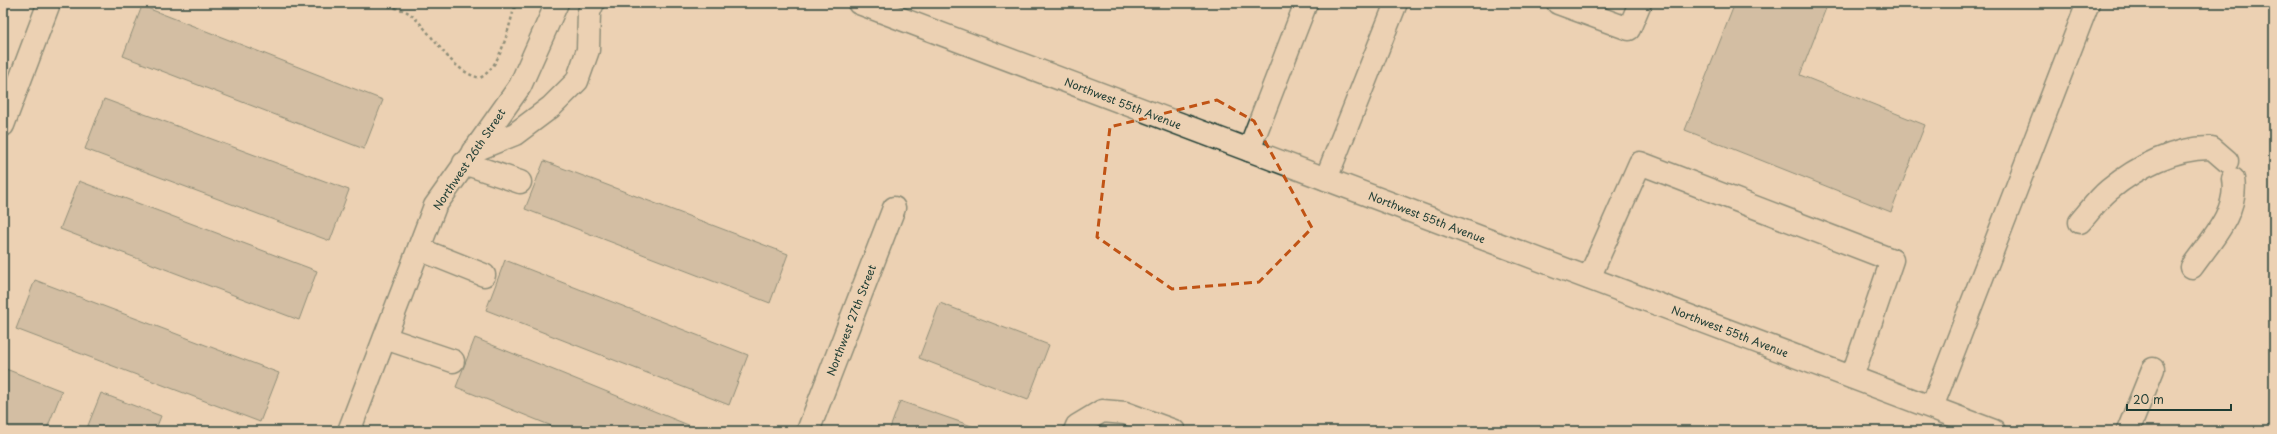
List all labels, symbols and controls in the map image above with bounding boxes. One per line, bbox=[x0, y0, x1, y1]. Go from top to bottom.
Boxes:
street label: Northwest 55th Avenue bbox=[1062, 73, 1184, 133]
street label: Northwest 26th Street bbox=[429, 104, 510, 213]
street label: Northwest 55th Avenue bbox=[1366, 187, 1488, 247]
street label: Northwest 27th Street bbox=[822, 261, 880, 378]
street label: Northwest 55th Avenue bbox=[1669, 301, 1791, 361]
scale bar bbox=[2127, 386, 2231, 412]
text: 20 m bbox=[2133, 390, 2164, 408]

